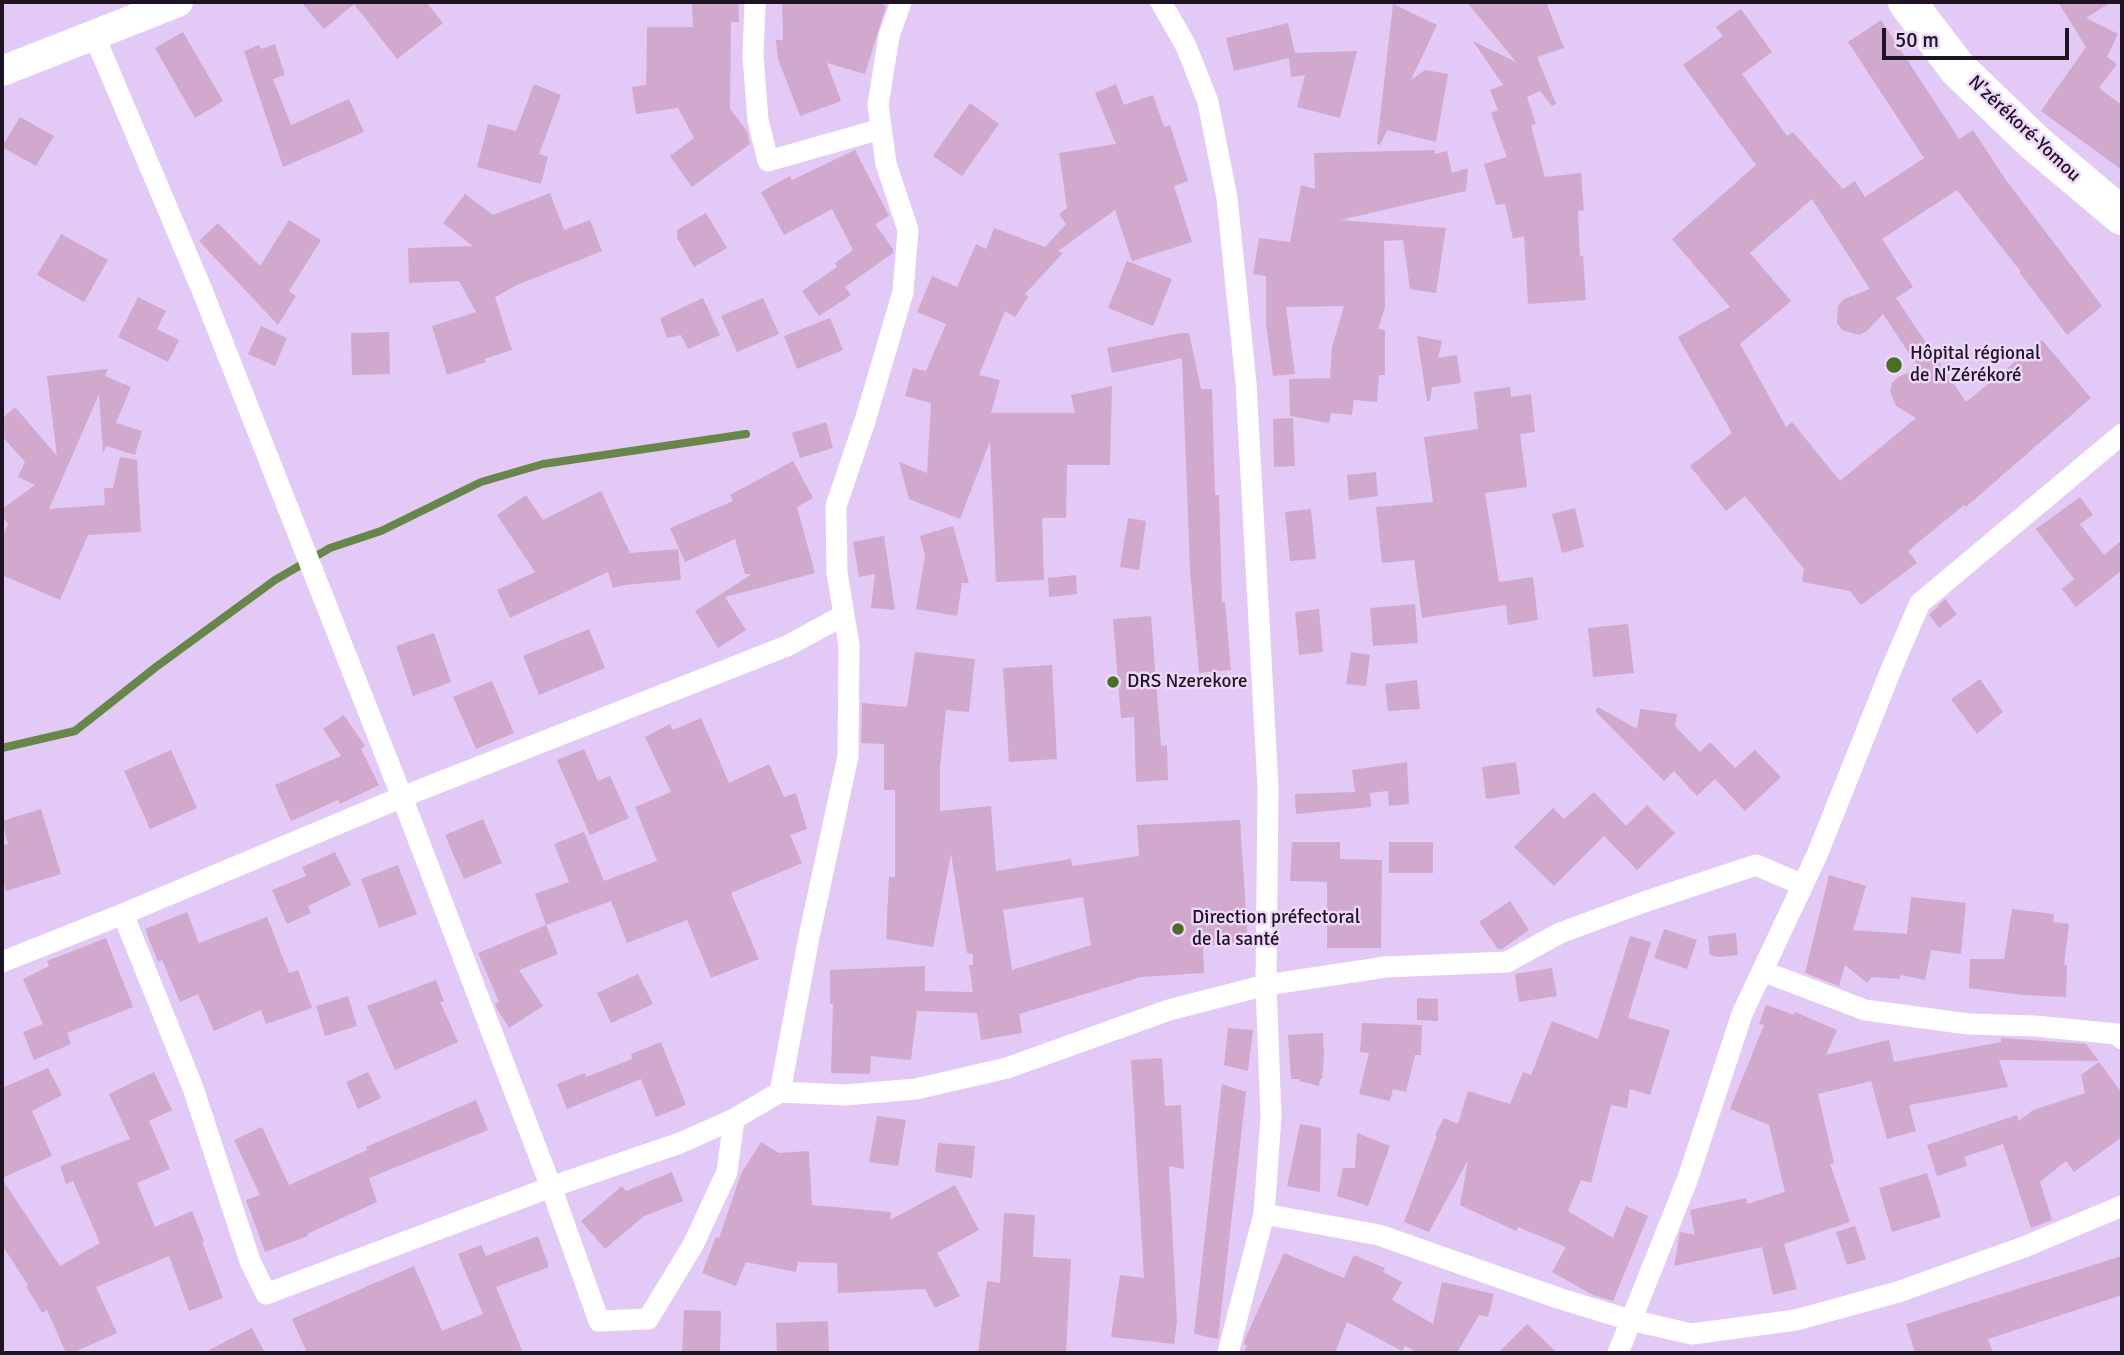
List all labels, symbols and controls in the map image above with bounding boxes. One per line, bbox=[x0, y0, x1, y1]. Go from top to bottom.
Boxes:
scale bar bbox=[1886, 14, 2073, 58]
text: 50 m bbox=[1895, 27, 1939, 53]
street label: N'zérékoré-Yomou bbox=[1963, 71, 2085, 187]
place label: Hôpital régional de N'Zérékoré bbox=[1910, 343, 2041, 387]
marker: Hôpital régional de N'Zérékoré bbox=[1884, 355, 1904, 375]
place label: DRS Nzerekore bbox=[1127, 671, 1247, 693]
marker: DRS Nzerekore bbox=[1105, 674, 1121, 690]
place label: Direction préfectoral de la santé bbox=[1192, 907, 1360, 951]
marker: Direction préfectoral de la santé bbox=[1170, 921, 1186, 937]

